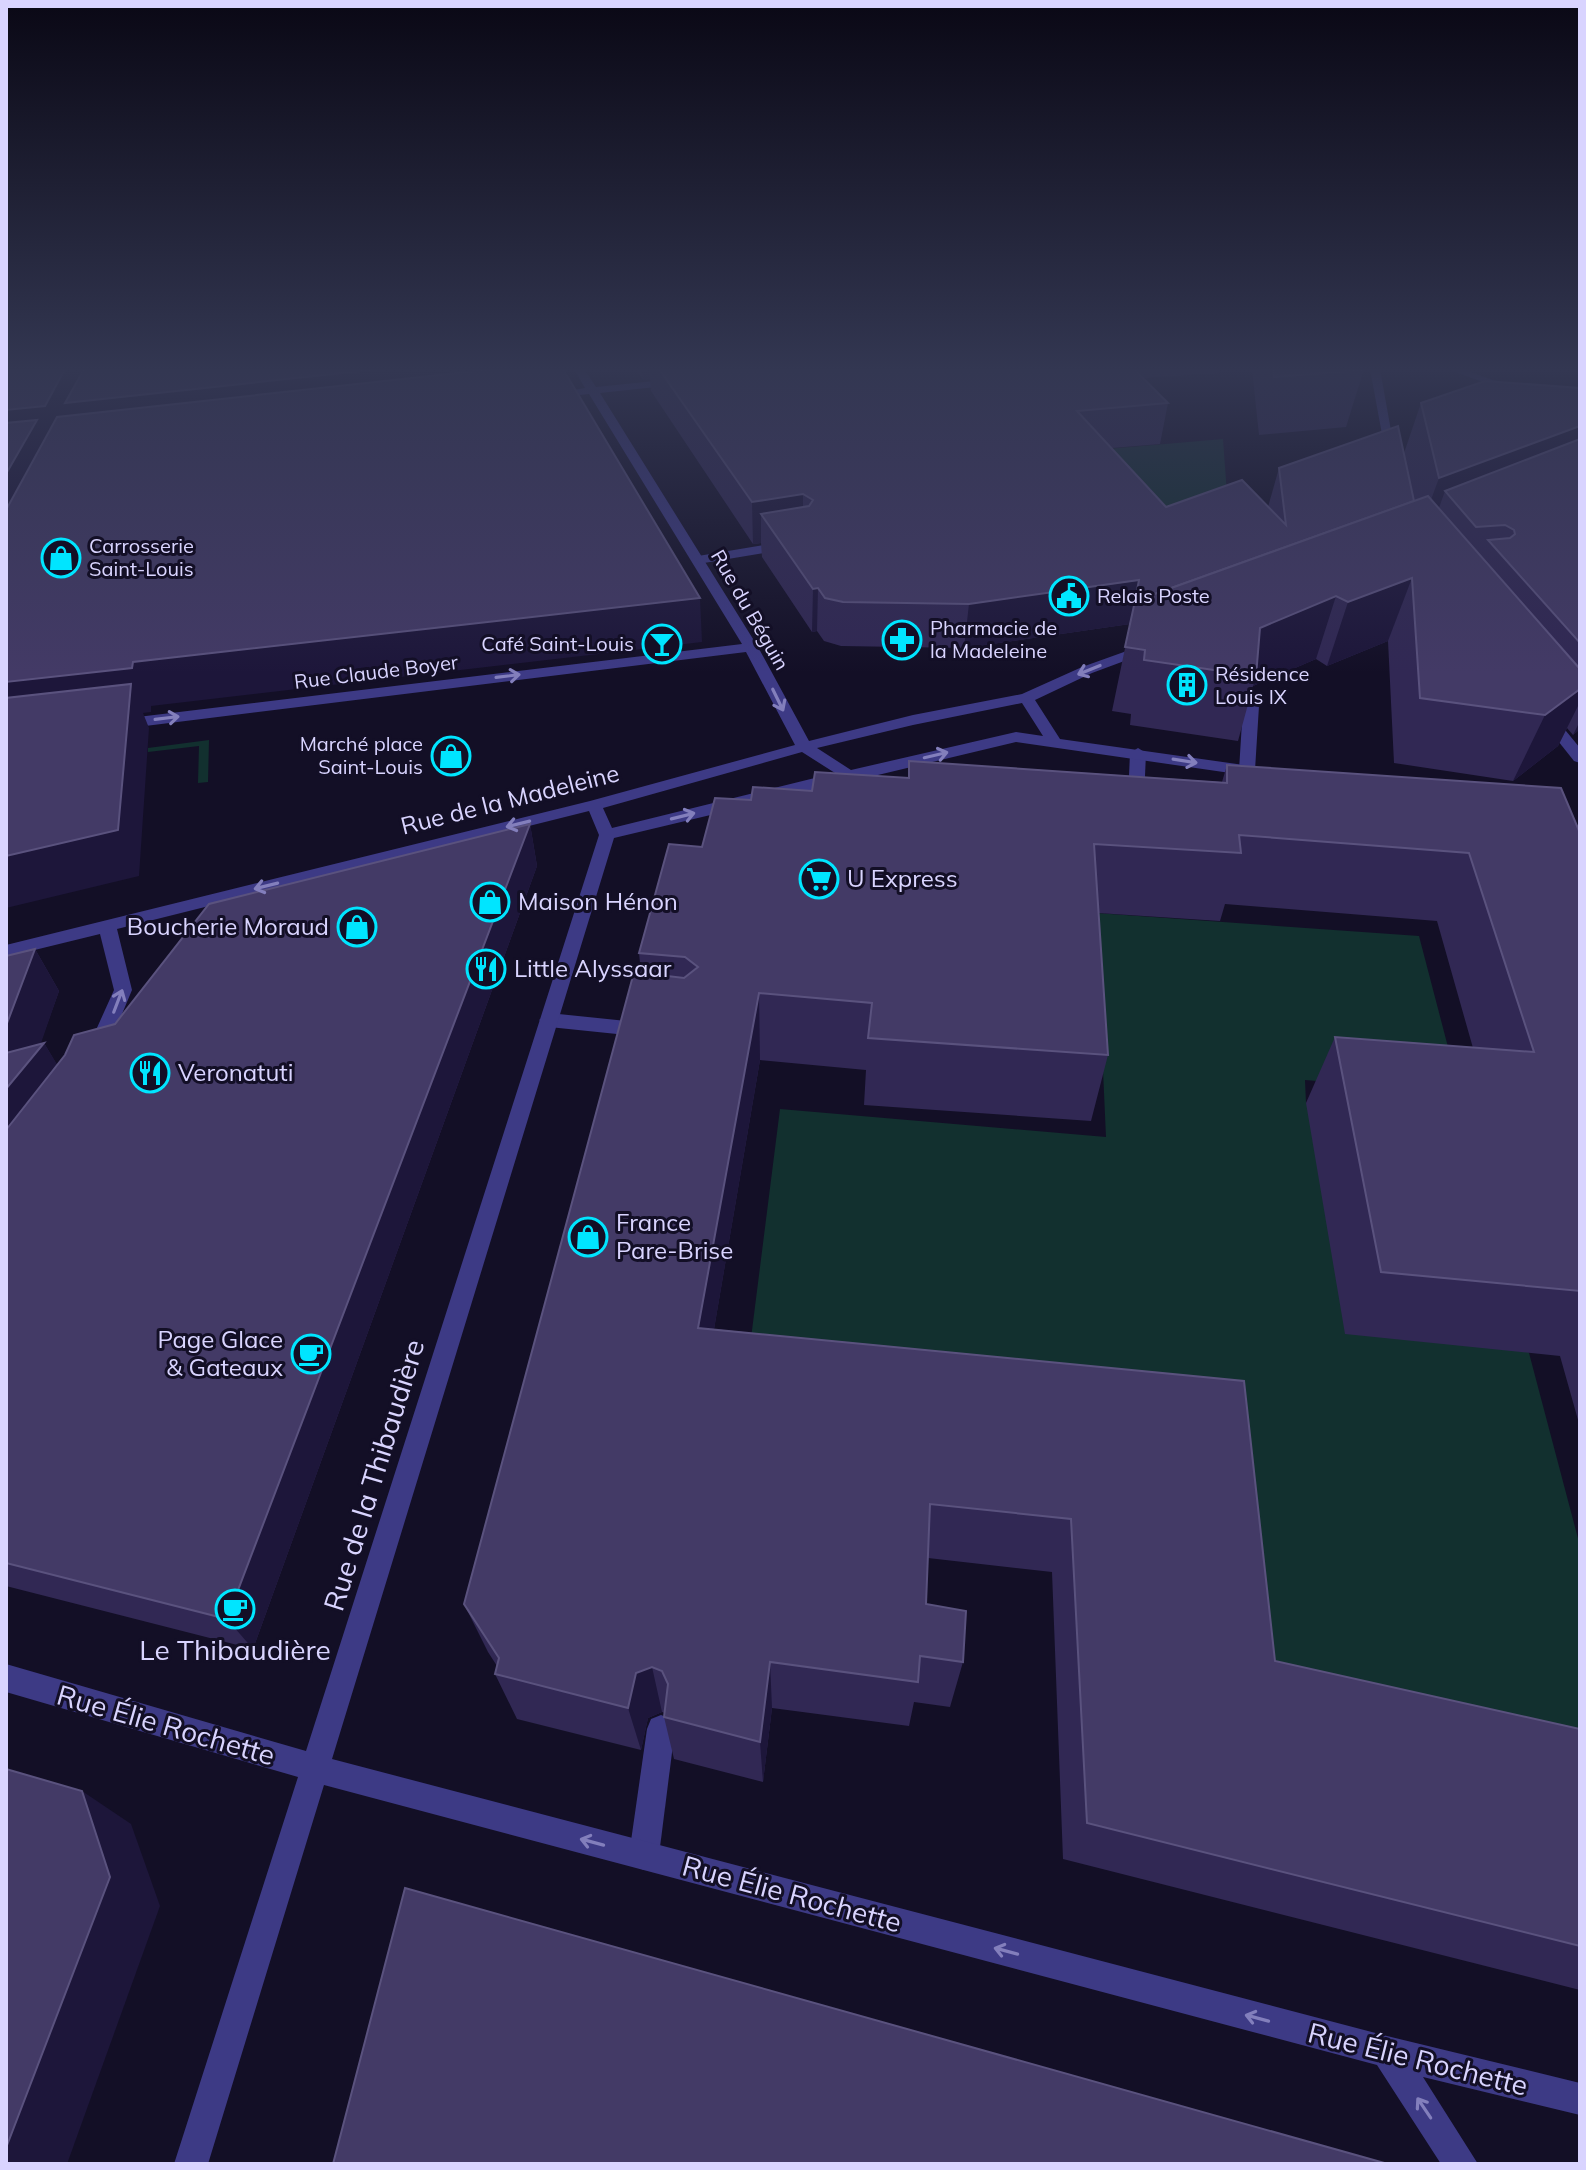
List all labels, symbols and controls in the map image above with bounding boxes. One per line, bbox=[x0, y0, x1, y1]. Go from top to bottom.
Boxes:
place label: Carrosserie Saint-Louis bbox=[89, 533, 194, 581]
shop icon: Carrosserie Saint-Louis bbox=[40, 537, 82, 579]
street label: Rue du Béguin bbox=[706, 545, 795, 674]
public building icon: Relais Poste bbox=[1048, 575, 1090, 617]
place label: Relais Poste bbox=[1097, 583, 1210, 608]
place label: Pharmacie de la Madeleine bbox=[930, 615, 1057, 663]
pharmacy icon: Pharmacie de la Madeleine bbox=[881, 619, 923, 661]
bar icon: Café Saint-Louis bbox=[641, 623, 683, 665]
place label: Café Saint-Louis bbox=[481, 631, 634, 656]
street label: Rue Claude Boyer bbox=[293, 649, 460, 694]
place label: Résidence Louis IX bbox=[1215, 661, 1309, 709]
one-way arrow bbox=[1077, 664, 1102, 678]
building icon: Résidence Louis IX bbox=[1166, 664, 1208, 706]
one-way arrow bbox=[494, 669, 521, 684]
one-way arrow bbox=[770, 687, 786, 711]
one-way arrow bbox=[153, 711, 180, 726]
place label: Marché place Saint-Louis bbox=[300, 731, 423, 779]
shop icon: Marché place Saint-Louis bbox=[430, 735, 472, 777]
one-way arrow bbox=[922, 747, 948, 762]
one-way arrow bbox=[1172, 754, 1198, 769]
street label: Rue de la Madeleine bbox=[397, 757, 622, 841]
one-way arrow bbox=[670, 807, 695, 822]
one-way arrow bbox=[506, 817, 532, 832]
supermarket icon: U Express bbox=[798, 858, 840, 900]
place label: U Express bbox=[847, 863, 958, 893]
one-way arrow bbox=[253, 879, 279, 894]
shop icon: Maison Hénon bbox=[469, 881, 511, 923]
place label: Maison Hénon bbox=[518, 886, 678, 916]
shop icon: Boucherie Moraud bbox=[336, 906, 378, 948]
place label: Boucherie Moraud bbox=[127, 911, 329, 941]
restaurant icon: Little Alyssaar bbox=[465, 948, 507, 990]
place label: Little Alyssaar bbox=[514, 953, 672, 983]
one-way arrow bbox=[112, 989, 126, 1014]
restaurant icon: Veronatuti bbox=[129, 1052, 171, 1094]
place label: Veronatuti bbox=[178, 1057, 293, 1087]
place label: France Pare-Brise bbox=[616, 1207, 733, 1265]
shop icon: France Pare-Brise bbox=[567, 1216, 609, 1258]
place label: Page Glace & Gateaux bbox=[157, 1324, 283, 1382]
cafe icon: Page Glace & Gateaux bbox=[290, 1333, 332, 1375]
street label: Rue de la Thibaudière bbox=[316, 1335, 431, 1615]
cafe icon: Le Thibaudière bbox=[214, 1588, 256, 1630]
place label: Le Thibaudière bbox=[139, 1632, 331, 1667]
street label: Rue Élie Rochette bbox=[53, 1677, 279, 1772]
one-way arrow bbox=[580, 1833, 606, 1848]
street label: Rue Élie Rochette bbox=[679, 1847, 905, 1940]
one-way arrow bbox=[994, 1942, 1020, 1957]
one-way arrow bbox=[1245, 2009, 1271, 2024]
street label: Rue Élie Rochette bbox=[1305, 2014, 1532, 2103]
one-way arrow bbox=[1416, 2098, 1432, 2120]

